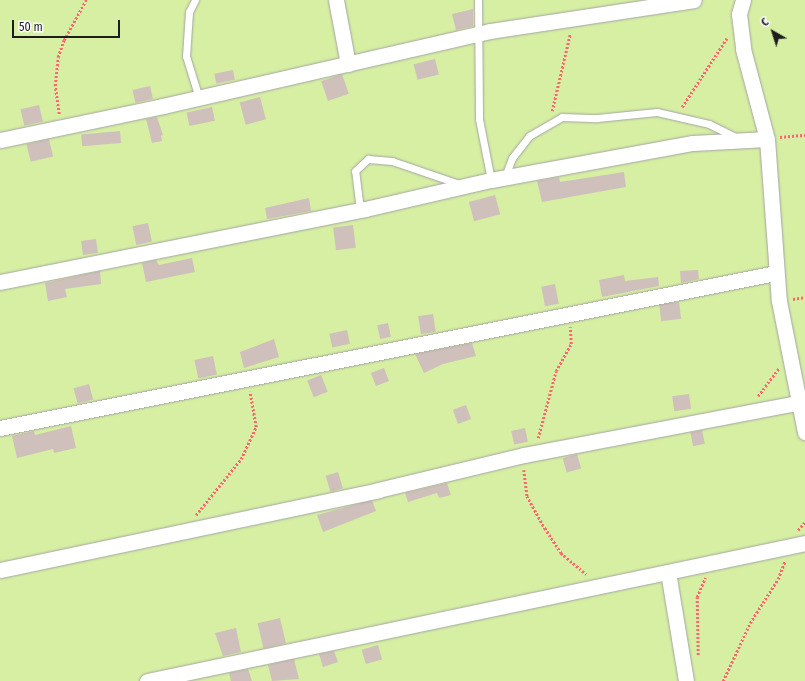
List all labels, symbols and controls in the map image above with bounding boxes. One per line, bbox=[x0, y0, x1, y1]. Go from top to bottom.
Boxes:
scale bar bbox=[14, 12, 122, 38]
north arrow bbox=[753, 12, 793, 52]
text: С bbox=[759, 15, 771, 29]
text: 50 m bbox=[19, 20, 43, 34]

